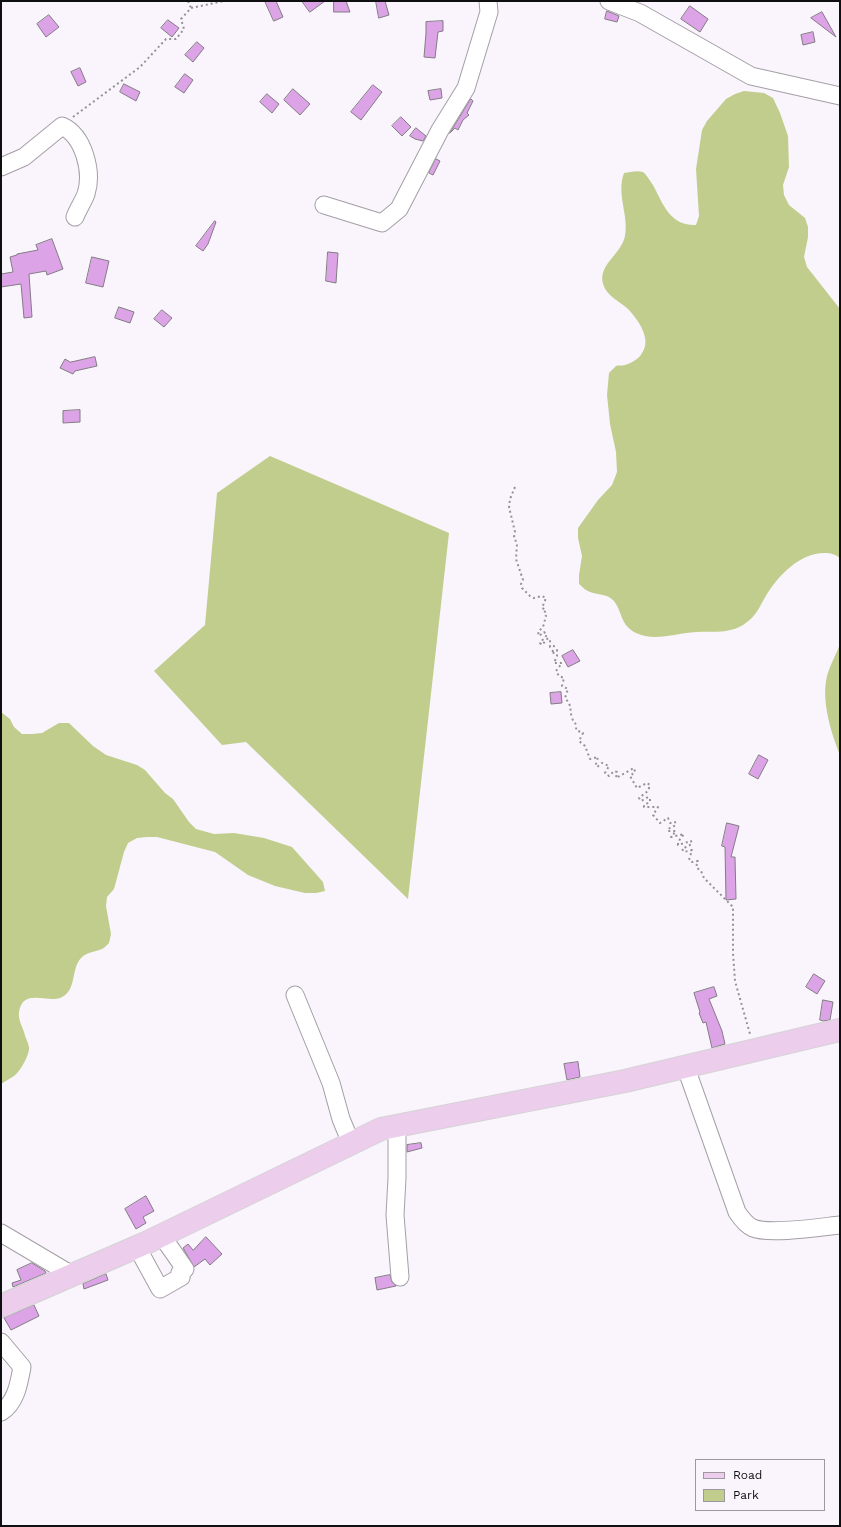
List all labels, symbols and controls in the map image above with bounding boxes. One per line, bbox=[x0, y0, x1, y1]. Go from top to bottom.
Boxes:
legend bbox=[695, 1459, 825, 1511]
text: Road bbox=[733, 1468, 762, 1482]
text: Park bbox=[733, 1488, 759, 1502]

